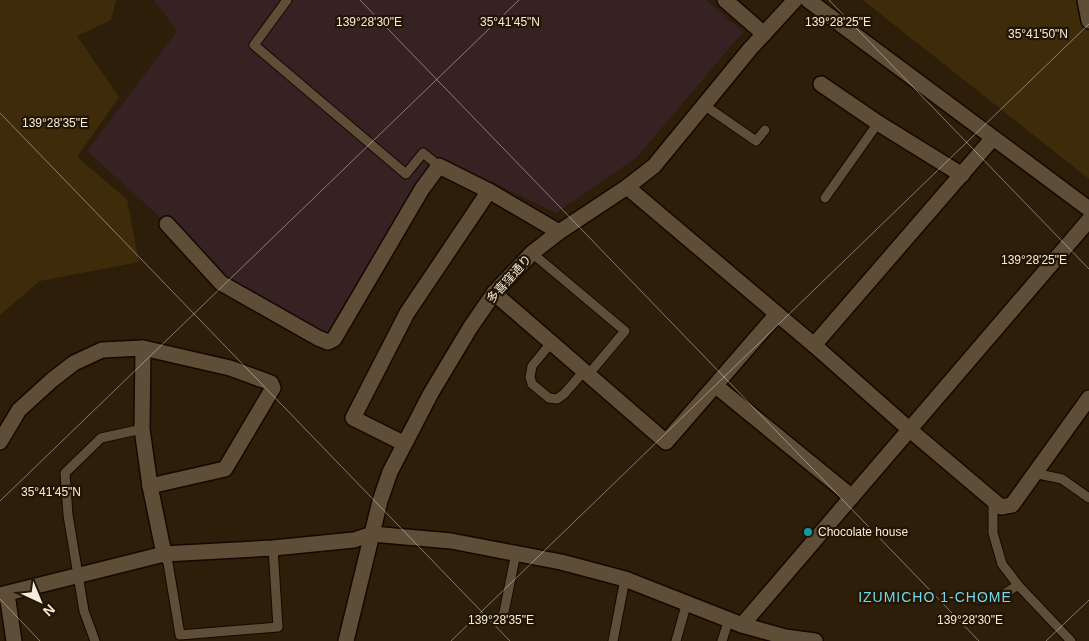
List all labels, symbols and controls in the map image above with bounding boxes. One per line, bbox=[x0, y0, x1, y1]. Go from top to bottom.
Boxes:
text: 139°28'30"E bbox=[336, 15, 402, 29]
text: 35°41'45"N bbox=[480, 15, 540, 29]
text: 139°28'25"E bbox=[805, 15, 871, 29]
text: 35°41'50"N bbox=[1008, 27, 1068, 41]
text: 139°28'35"E bbox=[22, 116, 88, 130]
street label: 多喜窪通り bbox=[484, 252, 534, 306]
text: 139°28'25"E bbox=[1001, 253, 1067, 267]
text: 35°41'45"N bbox=[21, 485, 81, 499]
place label: Chocolate house bbox=[818, 525, 908, 539]
marker: Chocolate house bbox=[802, 526, 814, 538]
north arrow bbox=[15, 576, 65, 626]
district label: IZUMICHO 1-CHOME bbox=[858, 589, 1012, 605]
text: N bbox=[40, 601, 58, 620]
text: 139°28'35"E bbox=[468, 613, 534, 627]
text: 139°28'30"E bbox=[937, 613, 1003, 627]

